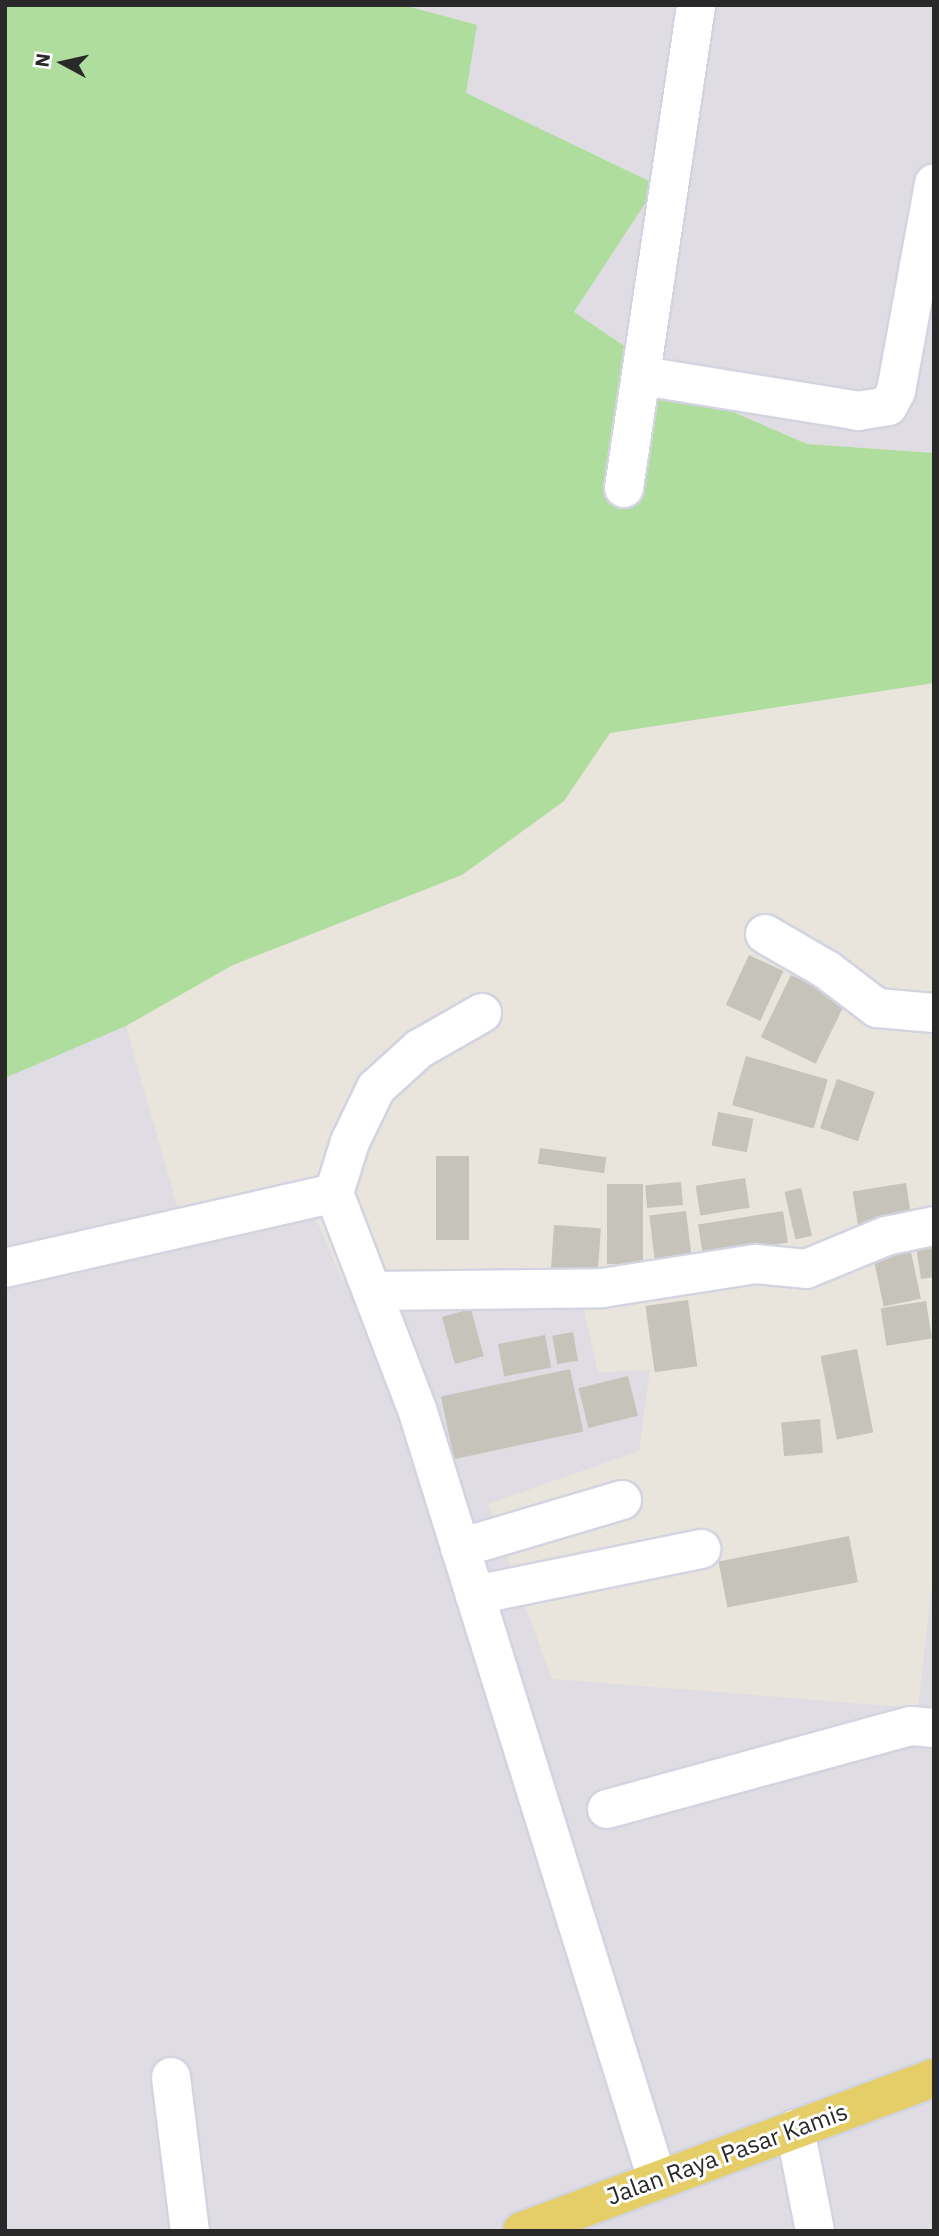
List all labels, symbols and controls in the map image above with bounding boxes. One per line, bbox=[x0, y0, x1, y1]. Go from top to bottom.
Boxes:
north arrow bbox=[28, 28, 98, 98]
text: N bbox=[29, 52, 55, 69]
street label: Jalan Raya Pasar Kamis bbox=[603, 2097, 851, 2211]

